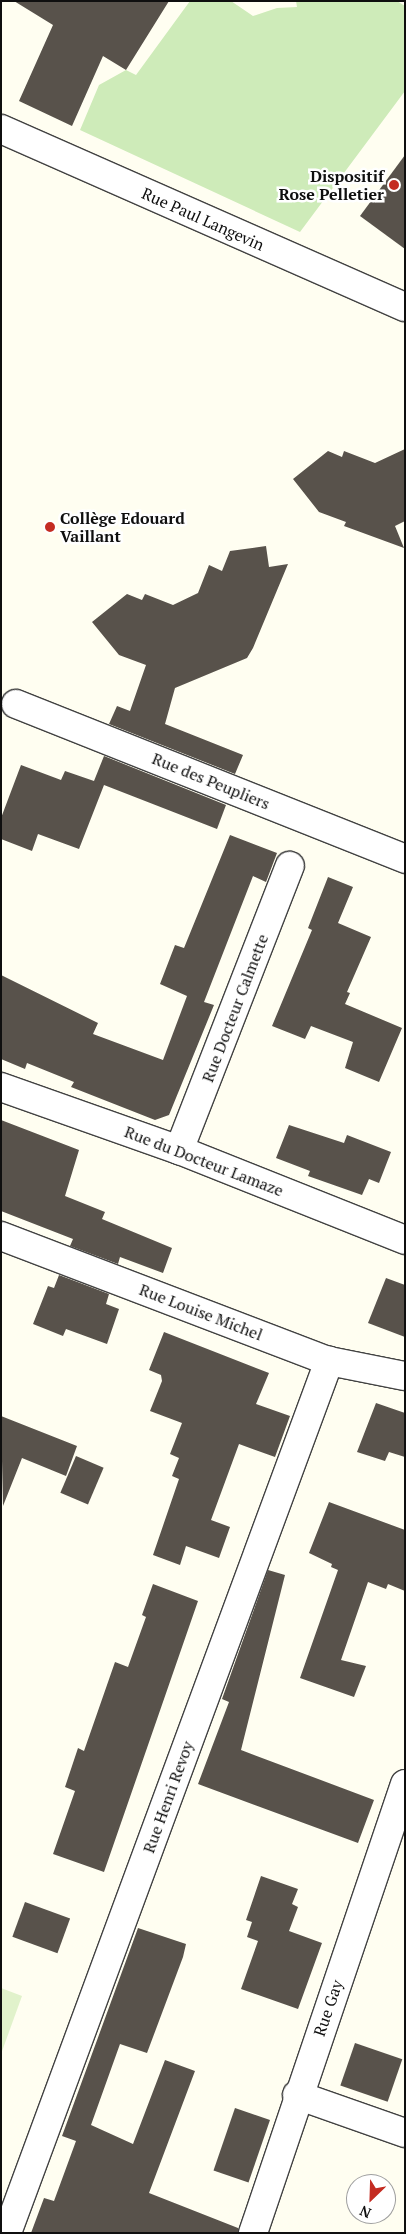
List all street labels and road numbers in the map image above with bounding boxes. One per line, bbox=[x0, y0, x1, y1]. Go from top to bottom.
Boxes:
street label: Rue Paul Langevin bbox=[139, 183, 267, 255]
street label: Rue des Peupliers bbox=[149, 749, 273, 813]
street label: Rue Docteur Calmette bbox=[198, 931, 272, 1085]
street label: Rue du Docteur Lamaze bbox=[122, 1122, 286, 1200]
street label: Rue Louise Michel bbox=[137, 1280, 265, 1344]
street label: Rue Henri Revoy bbox=[139, 1739, 197, 1855]
street label: Rue Gay bbox=[309, 1977, 347, 2039]

